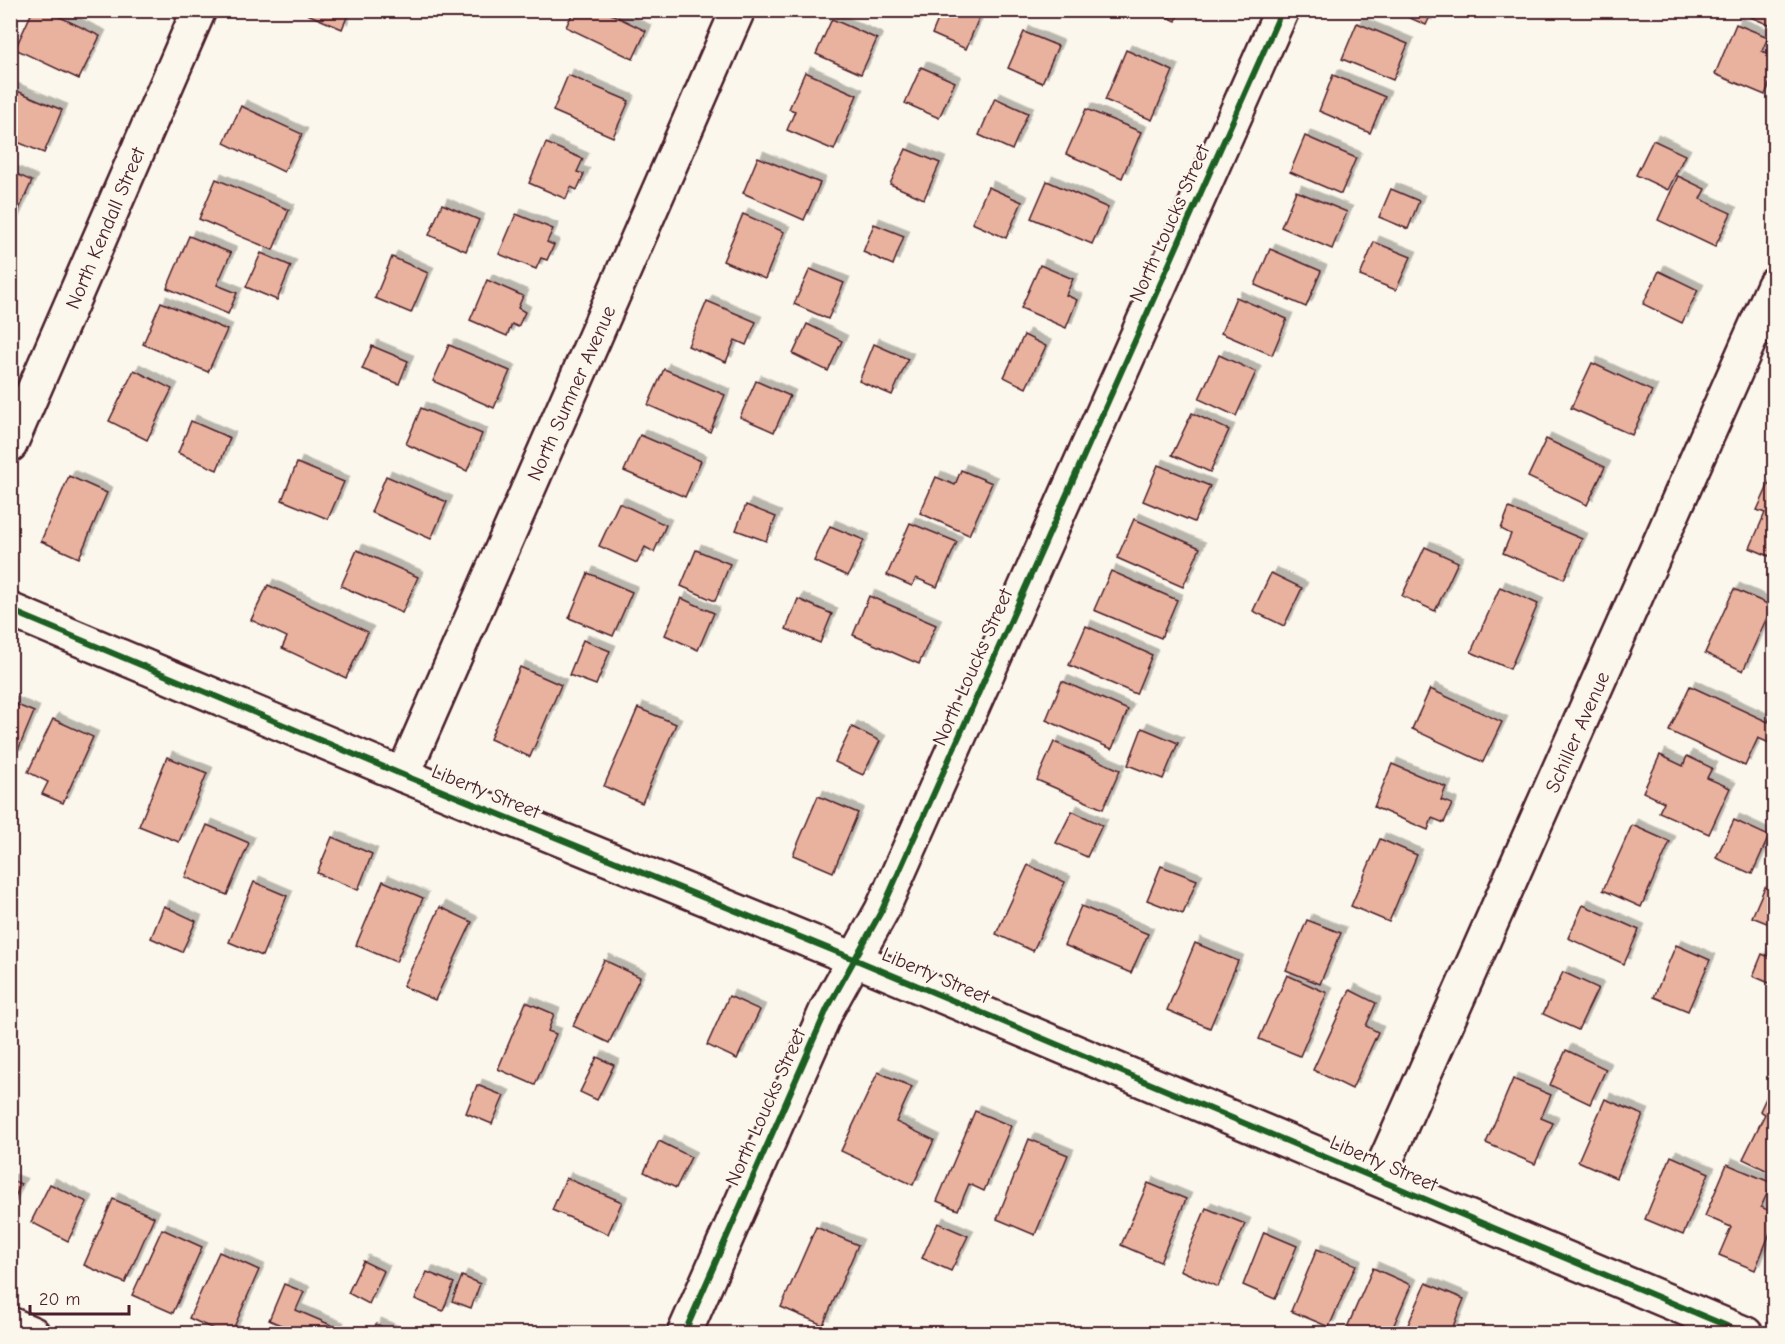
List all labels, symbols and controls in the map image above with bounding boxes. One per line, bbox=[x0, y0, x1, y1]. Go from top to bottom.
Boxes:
street label: North Loucks Street bbox=[1124, 140, 1215, 305]
street label: North Kendall Street bbox=[61, 143, 150, 313]
street label: North Sumner Avenue bbox=[522, 302, 620, 484]
street label: North Loucks Street bbox=[927, 584, 1018, 749]
street label: Schiller Avenue bbox=[1540, 668, 1614, 796]
street label: Liberty Street bbox=[428, 759, 544, 824]
street label: Liberty Street bbox=[879, 942, 994, 1009]
street label: North Loucks Street bbox=[720, 1024, 811, 1189]
street label: Liberty Street bbox=[1327, 1130, 1442, 1197]
scale bar bbox=[30, 1278, 129, 1316]
text: 20 m bbox=[39, 1289, 80, 1310]

